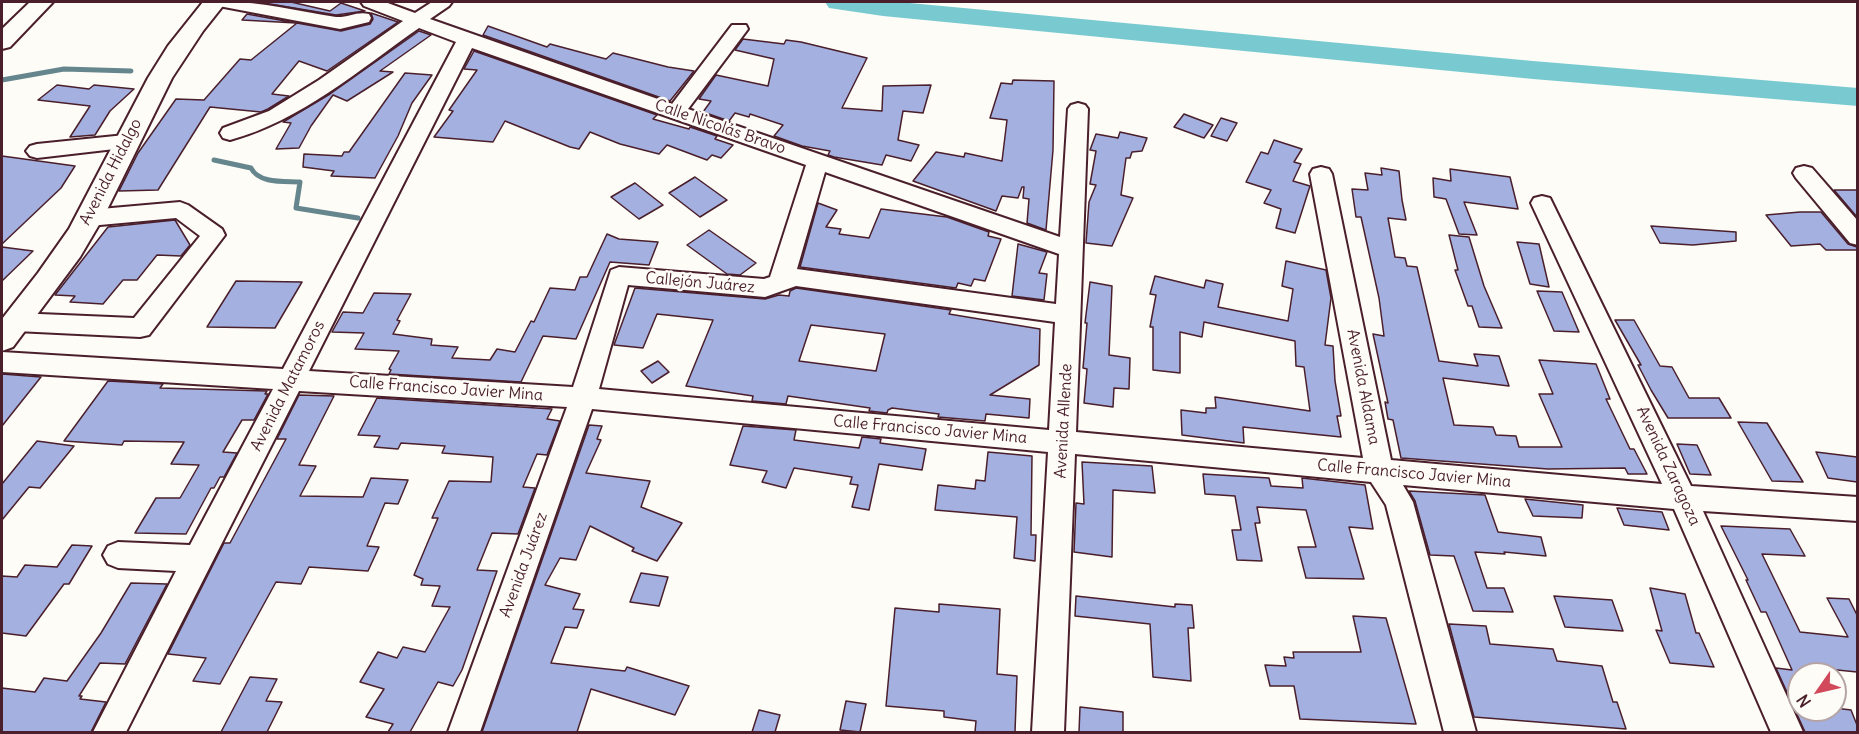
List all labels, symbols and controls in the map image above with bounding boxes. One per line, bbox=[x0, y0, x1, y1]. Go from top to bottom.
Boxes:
street label: Calle Nicolás Bravo bbox=[652, 96, 788, 158]
street label: Avenida Hidalgo bbox=[76, 116, 146, 228]
street label: Callejón Juárez bbox=[644, 269, 756, 297]
street label: Avenida Matamoros bbox=[247, 318, 329, 454]
street label: Avenida Aldama bbox=[1342, 328, 1384, 446]
street label: Avenida Allende bbox=[1051, 363, 1077, 479]
street label: Calle Francisco Javier Mina bbox=[348, 373, 544, 405]
street label: Avenida Zaragoza bbox=[1632, 403, 1704, 529]
street label: Calle Francisco Javier Mina bbox=[832, 412, 1028, 448]
street label: Calle Francisco Javier Mina bbox=[1316, 456, 1512, 492]
street label: Avenida Juárez bbox=[496, 510, 552, 620]
north arrow bbox=[1787, 662, 1847, 722]
text: N bbox=[1792, 691, 1815, 711]

